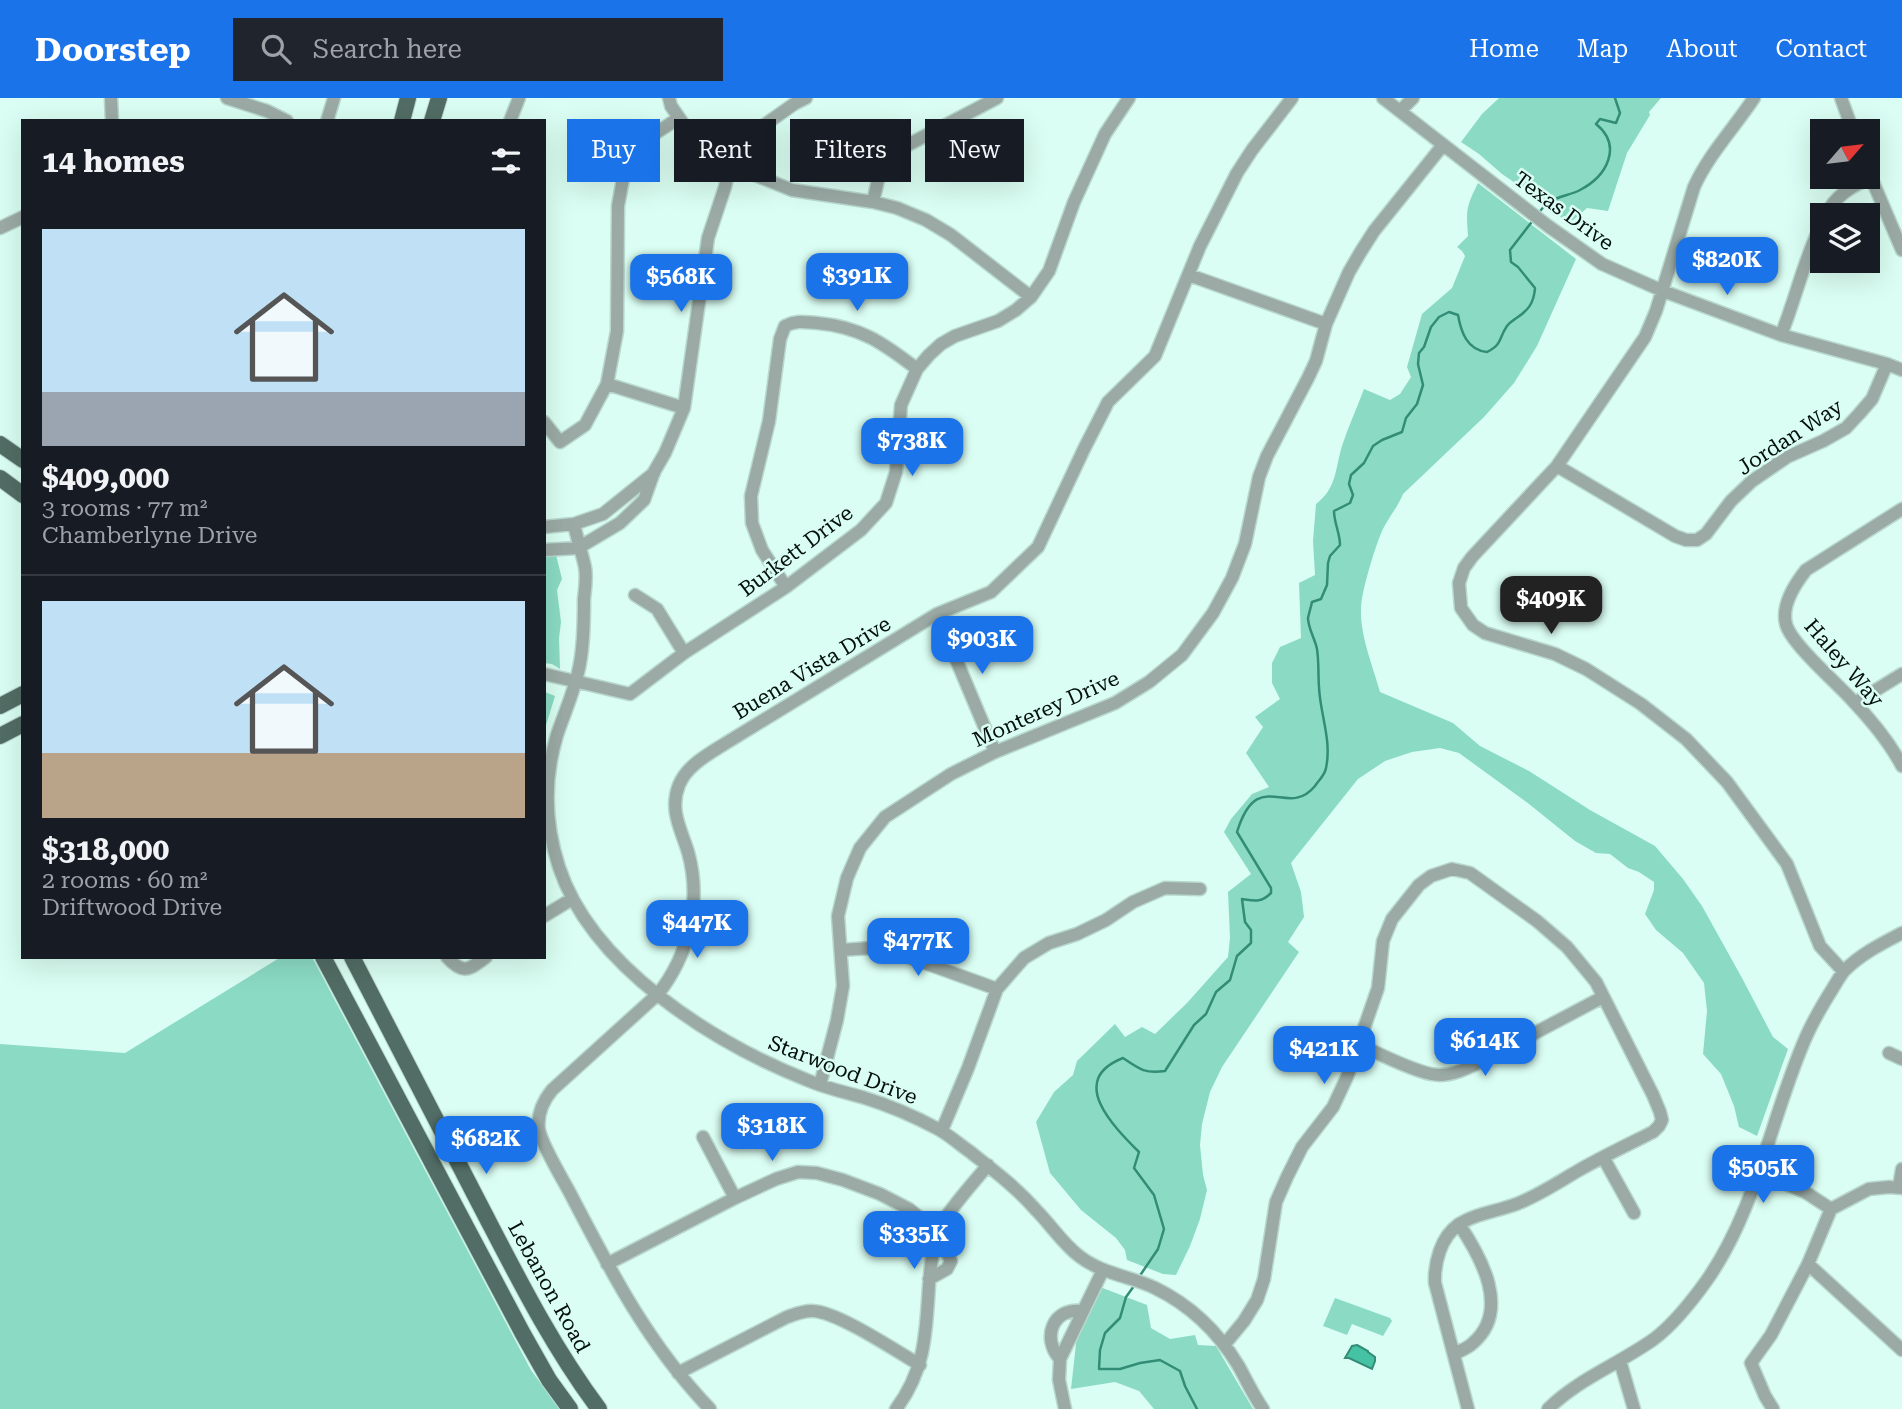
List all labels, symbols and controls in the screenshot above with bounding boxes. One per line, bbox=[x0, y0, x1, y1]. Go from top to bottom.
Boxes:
search box bbox=[233, 18, 723, 81]
text: Doorstep bbox=[35, 30, 191, 69]
icon: search bbox=[257, 30, 295, 68]
text: Search here bbox=[313, 34, 462, 64]
text: Home bbox=[1469, 35, 1539, 63]
text: Map bbox=[1577, 35, 1628, 63]
text: About bbox=[1666, 35, 1737, 63]
text: Contact bbox=[1775, 35, 1867, 63]
chip: Buy bbox=[567, 119, 660, 182]
chip: Rent bbox=[674, 119, 776, 182]
chip: Filters bbox=[790, 119, 911, 182]
chip: New bbox=[925, 119, 1024, 182]
north arrow bbox=[1810, 119, 1880, 189]
map controls bbox=[1810, 119, 1880, 273]
icon: filters bbox=[487, 142, 525, 180]
text: 14 homes bbox=[42, 144, 185, 179]
street label: Texas Drive bbox=[1509, 167, 1619, 255]
button: layers bbox=[1810, 203, 1880, 273]
pin: $820K bbox=[1678, 238, 1776, 297]
text: $820K bbox=[1692, 246, 1762, 273]
pin: $568K bbox=[632, 254, 730, 314]
pin: $391K bbox=[808, 254, 906, 313]
text: $391K bbox=[822, 262, 892, 289]
text: $568K bbox=[646, 263, 716, 290]
icon: home bbox=[221, 274, 347, 400]
street label: Jordan Way bbox=[1733, 394, 1847, 480]
pin: $738K bbox=[863, 418, 961, 478]
text: $738K bbox=[877, 427, 947, 454]
text: $409,000 bbox=[42, 460, 169, 495]
text: 3 rooms · 77 m² bbox=[42, 495, 208, 522]
street label: Burkett Drive bbox=[735, 501, 857, 601]
text: Chamberlyne Drive bbox=[42, 522, 257, 549]
pin: $409K bbox=[1502, 576, 1600, 636]
text: $409K bbox=[1516, 585, 1586, 612]
street label: Buena Vista Drive bbox=[729, 612, 895, 724]
street label: Haley Way bbox=[1800, 614, 1889, 712]
pin: $903K bbox=[933, 616, 1031, 676]
text: $903K bbox=[947, 625, 1017, 652]
icon: home bbox=[221, 646, 347, 772]
street label: Monterey Drive bbox=[969, 666, 1123, 752]
text: $318,000 bbox=[42, 832, 169, 867]
text: 2 rooms · 60 m² bbox=[42, 867, 208, 894]
text: Driftwood Drive bbox=[42, 894, 222, 921]
pin: $447K bbox=[648, 900, 746, 960]
text: $447K bbox=[662, 909, 732, 936]
pin: $477K bbox=[869, 918, 967, 978]
text: $477K bbox=[883, 927, 953, 954]
pin: $614K bbox=[1436, 1018, 1534, 1078]
pin: $421K bbox=[1275, 1026, 1373, 1086]
text: $614K bbox=[1450, 1027, 1520, 1054]
street label: Starwood Drive bbox=[765, 1031, 921, 1109]
text: $421K bbox=[1289, 1035, 1359, 1062]
pin: $318K bbox=[723, 1104, 821, 1163]
text: $318K bbox=[737, 1112, 807, 1139]
pin: $682K bbox=[437, 1116, 535, 1176]
text: $682K bbox=[451, 1125, 521, 1152]
pin: $505K bbox=[1714, 1146, 1812, 1205]
text: $505K bbox=[1728, 1154, 1798, 1181]
pin: $335K bbox=[865, 1212, 963, 1271]
street label: Lebanon Road bbox=[503, 1217, 595, 1357]
text: $335K bbox=[879, 1220, 949, 1247]

